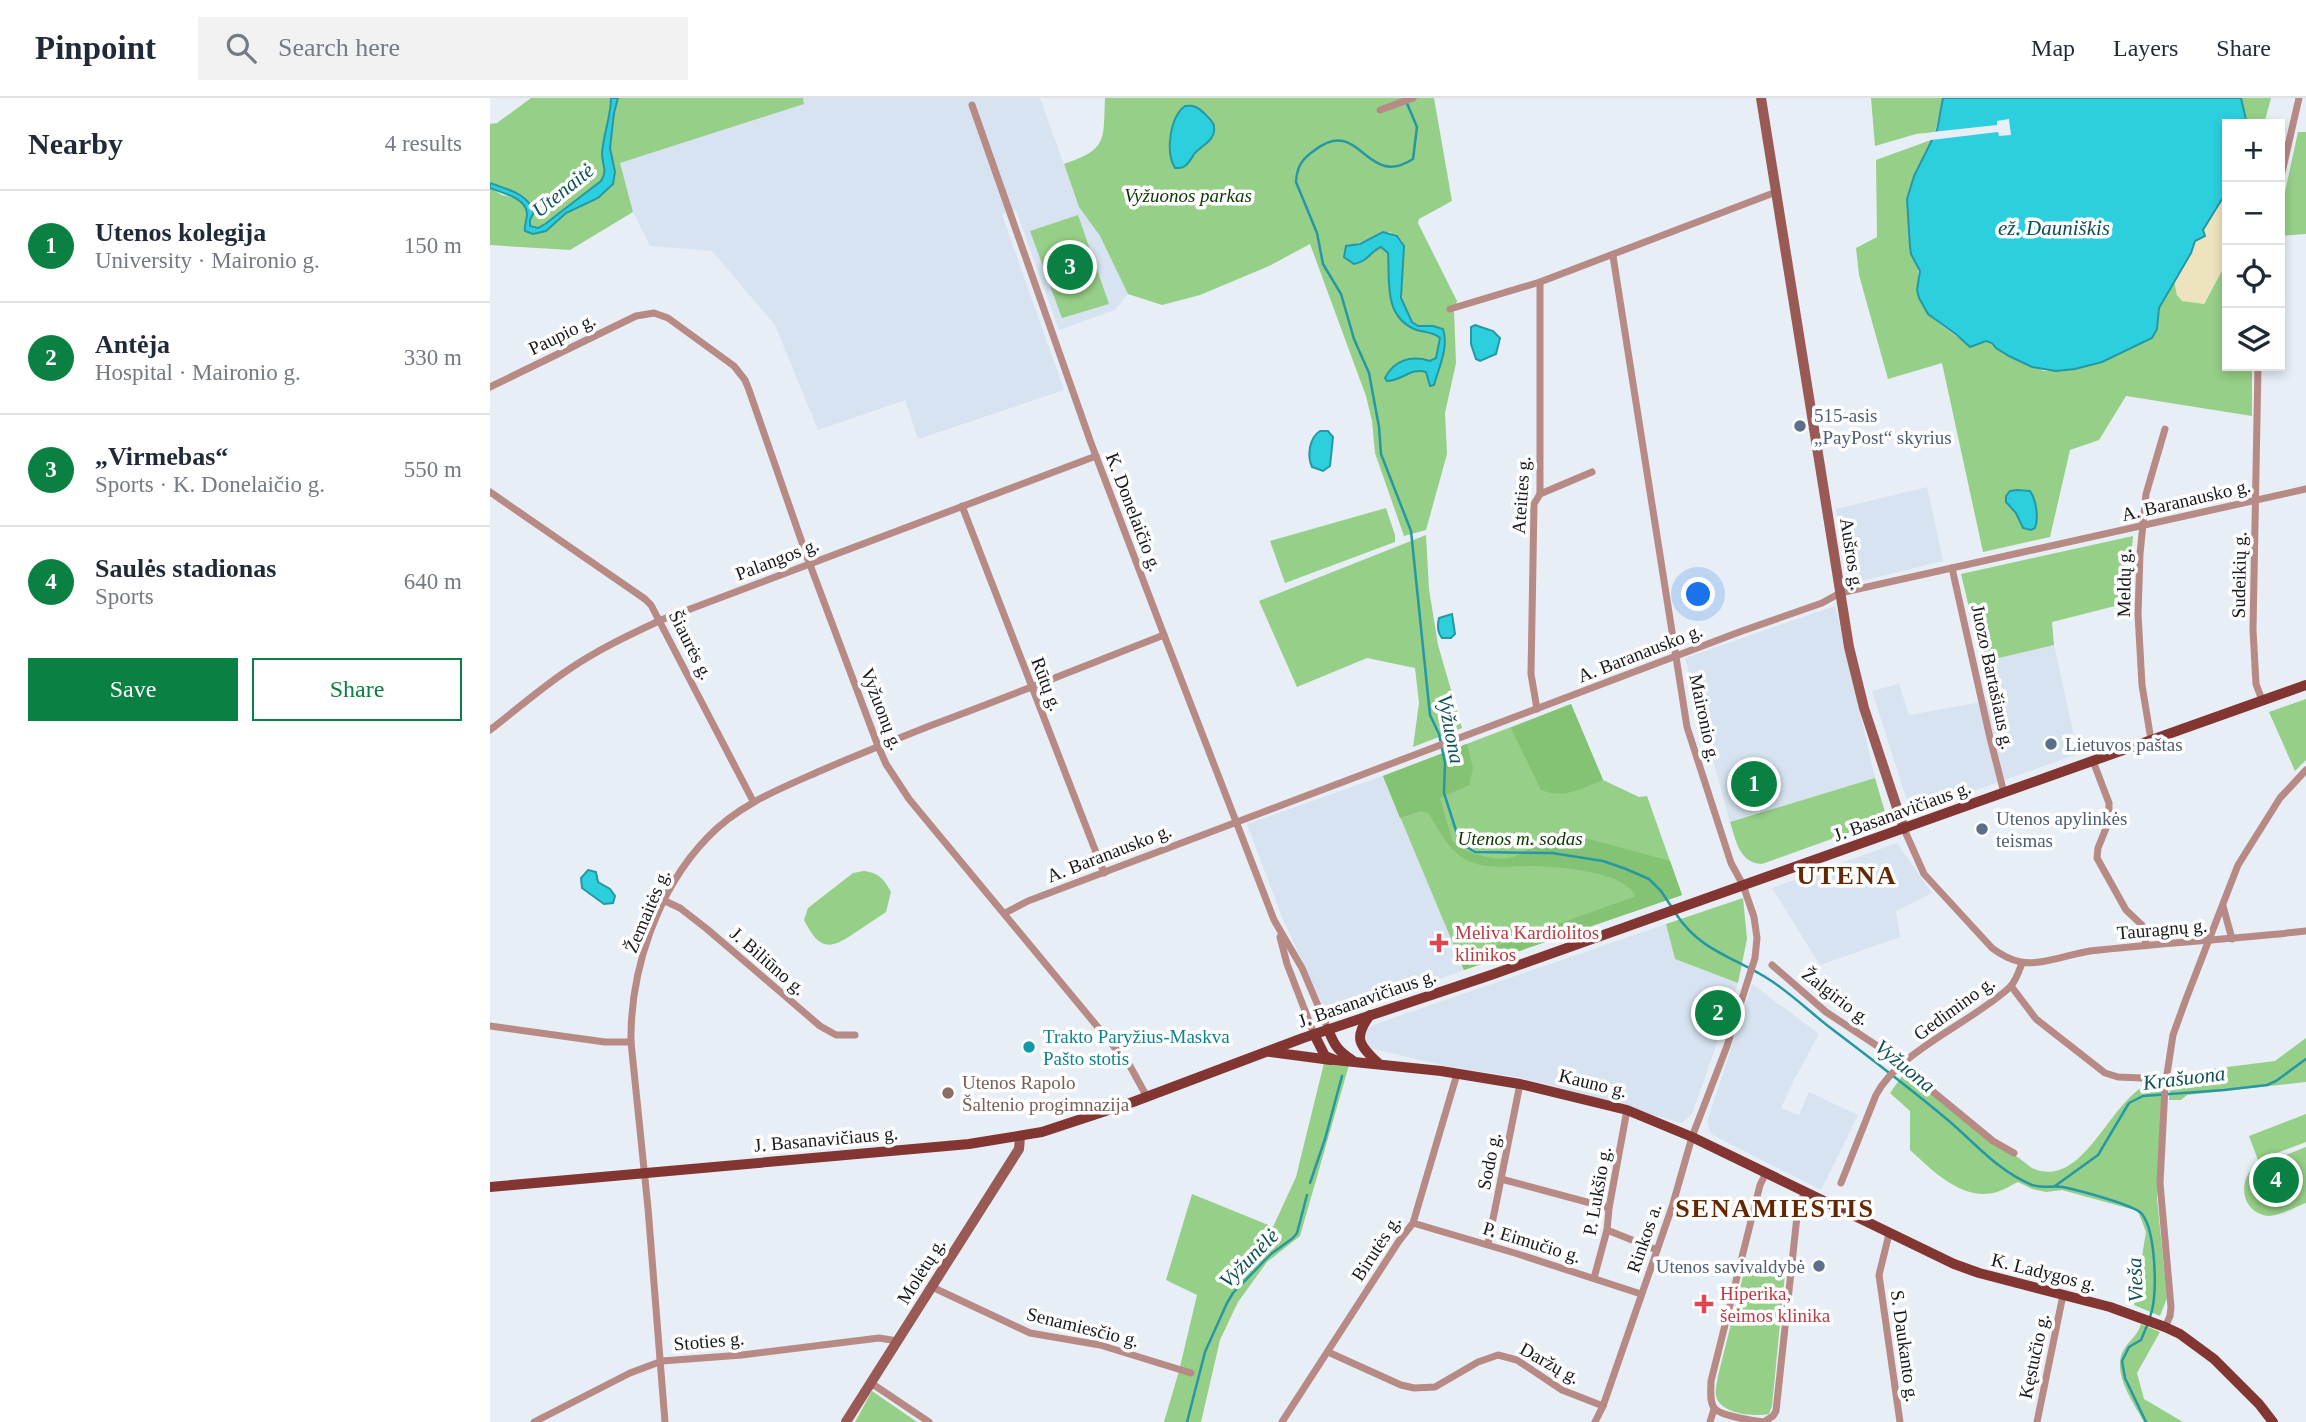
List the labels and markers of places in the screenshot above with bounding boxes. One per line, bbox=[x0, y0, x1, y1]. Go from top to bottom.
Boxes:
pin: 3 bbox=[1047, 241, 1093, 293]
place label: 515-asis „PayPost“ skyrius bbox=[1814, 405, 1952, 448]
marker: 515-asis „PayPost“ skyrius bbox=[1792, 418, 1808, 434]
place label: Lietuvos paštas bbox=[2065, 734, 2183, 755]
marker: Lietuvos paštas bbox=[2043, 736, 2059, 752]
pin: 1 bbox=[1731, 758, 1777, 810]
place label: Utenos apylinkės teismas bbox=[1996, 808, 2127, 851]
marker: Utenos apylinkės teismas bbox=[1974, 821, 1990, 837]
place label: Meliva Kardiolitos klinikos bbox=[1455, 922, 1599, 965]
marker: Meliva Kardiolitos klinikos bbox=[1429, 933, 1449, 953]
pin: 2 bbox=[1695, 987, 1741, 1039]
place label: Trakto Paryžius-Maskva Pašto stotis bbox=[1043, 1026, 1230, 1069]
marker: Trakto Paryžius-Maskva Pašto stotis bbox=[1021, 1039, 1037, 1055]
place label: Utenos Rapolo Šaltenio progimnazija bbox=[962, 1072, 1130, 1115]
marker: Utenos Rapolo Šaltenio progimnazija bbox=[940, 1085, 956, 1101]
pin: 4 bbox=[2253, 1154, 2299, 1206]
place label: Utenos savivaldybė bbox=[1656, 1256, 1805, 1277]
marker: Utenos savivaldybė bbox=[1811, 1258, 1827, 1274]
place label: Hiperika, šeimos klinika bbox=[1720, 1283, 1831, 1326]
marker: Hiperika, šeimos klinika bbox=[1694, 1294, 1714, 1314]

